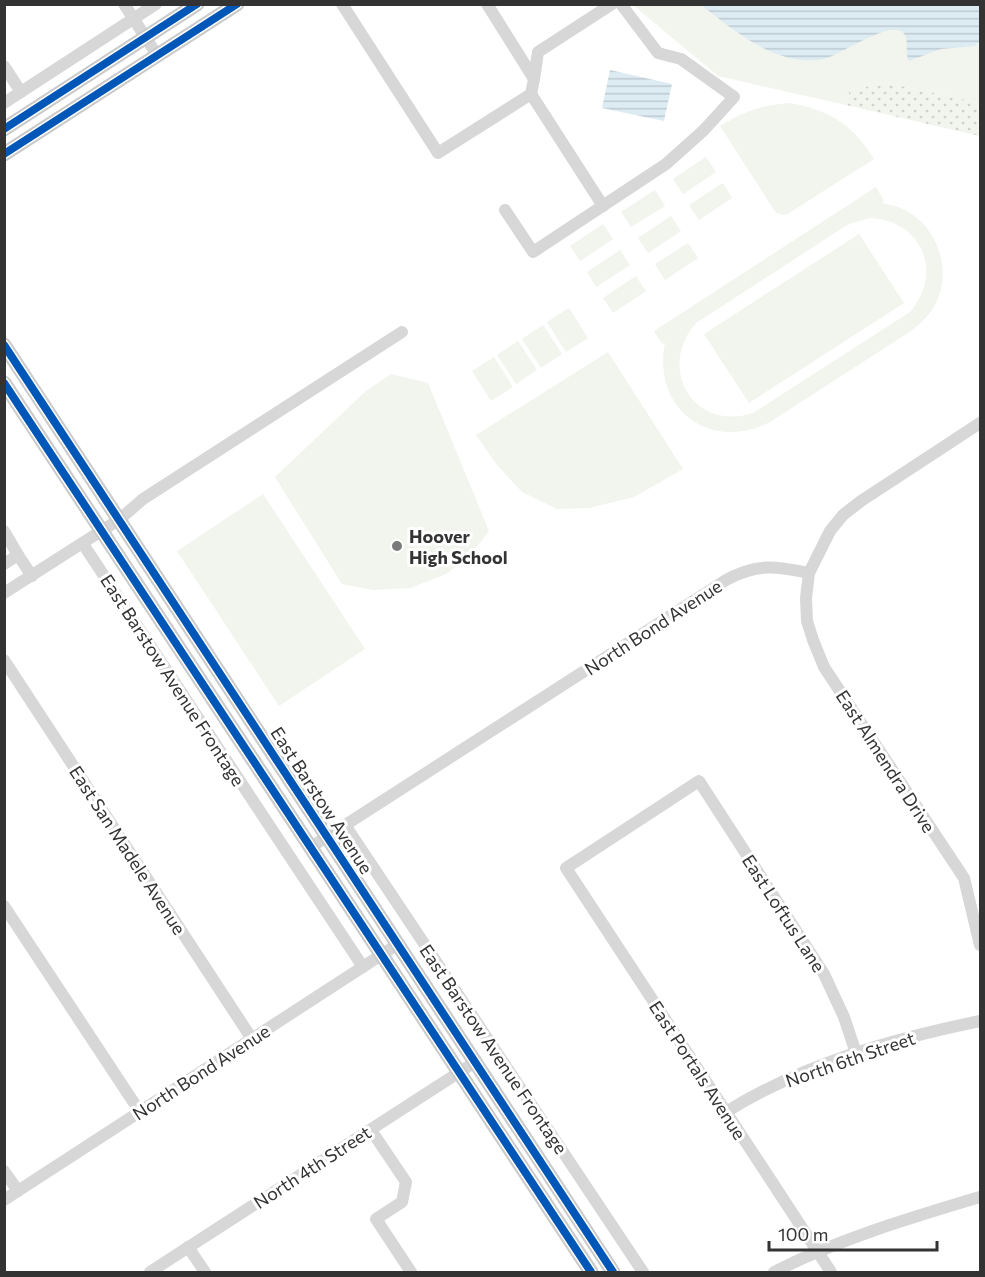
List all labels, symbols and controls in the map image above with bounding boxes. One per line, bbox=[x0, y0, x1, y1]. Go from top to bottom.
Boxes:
place label: Hoover High School bbox=[409, 525, 508, 568]
marker: Hoover High School bbox=[390, 539, 404, 553]
street label: East Barstow Avenue Frontage bbox=[96, 570, 250, 790]
street label: North Bond Avenue bbox=[580, 574, 726, 680]
street label: East Almendra Drive bbox=[832, 686, 940, 836]
street label: East Barstow Avenue bbox=[266, 722, 378, 878]
street label: East San Madele Avenue bbox=[65, 762, 191, 938]
street label: East Loftus Lane bbox=[738, 850, 830, 976]
street label: East Barstow Avenue Frontage bbox=[416, 940, 572, 1158]
street label: East Portals Avenue bbox=[645, 996, 751, 1144]
street label: North Bond Avenue bbox=[128, 1019, 274, 1125]
street label: North 6th Street bbox=[782, 1027, 918, 1091]
street label: North 4th Street bbox=[249, 1121, 375, 1213]
scale bar bbox=[769, 1214, 937, 1252]
text: 100 m bbox=[778, 1223, 828, 1245]

